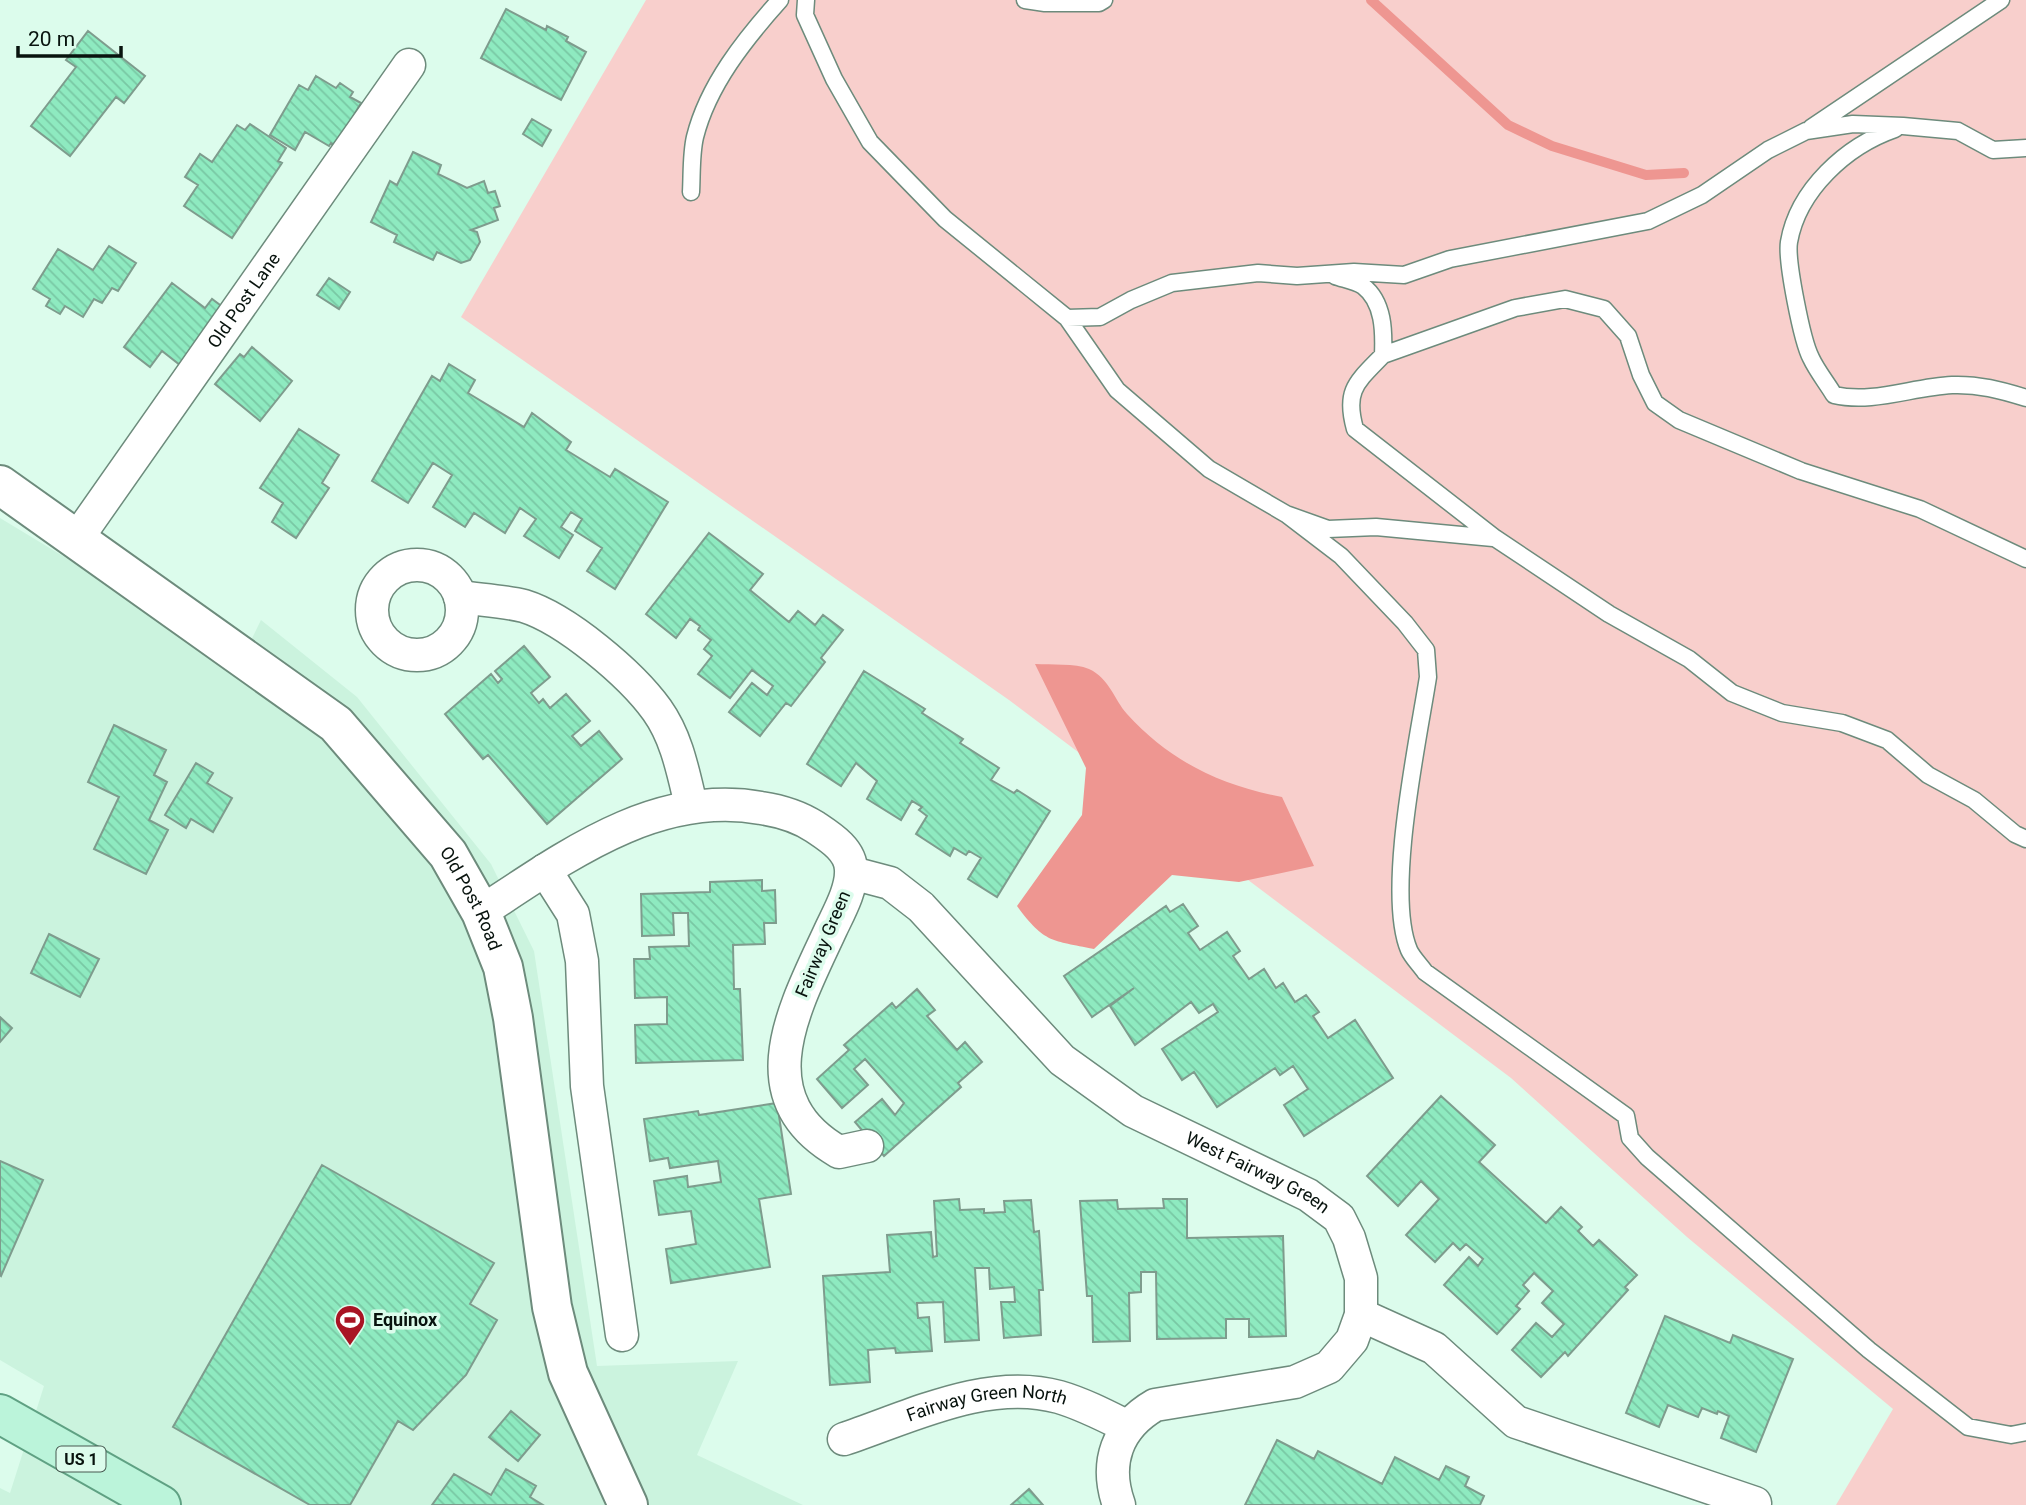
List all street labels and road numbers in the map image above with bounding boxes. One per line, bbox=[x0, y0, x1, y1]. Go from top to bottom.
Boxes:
street label: Old Post Lane bbox=[203, 248, 284, 352]
street label: Old Post Road bbox=[436, 842, 506, 953]
street label: Fairway Green bbox=[791, 887, 854, 1000]
street label: West Fairway Green bbox=[1183, 1127, 1334, 1217]
street label: Fairway Green North bbox=[904, 1381, 1070, 1425]
road number: US 1 bbox=[56, 1446, 106, 1471]

